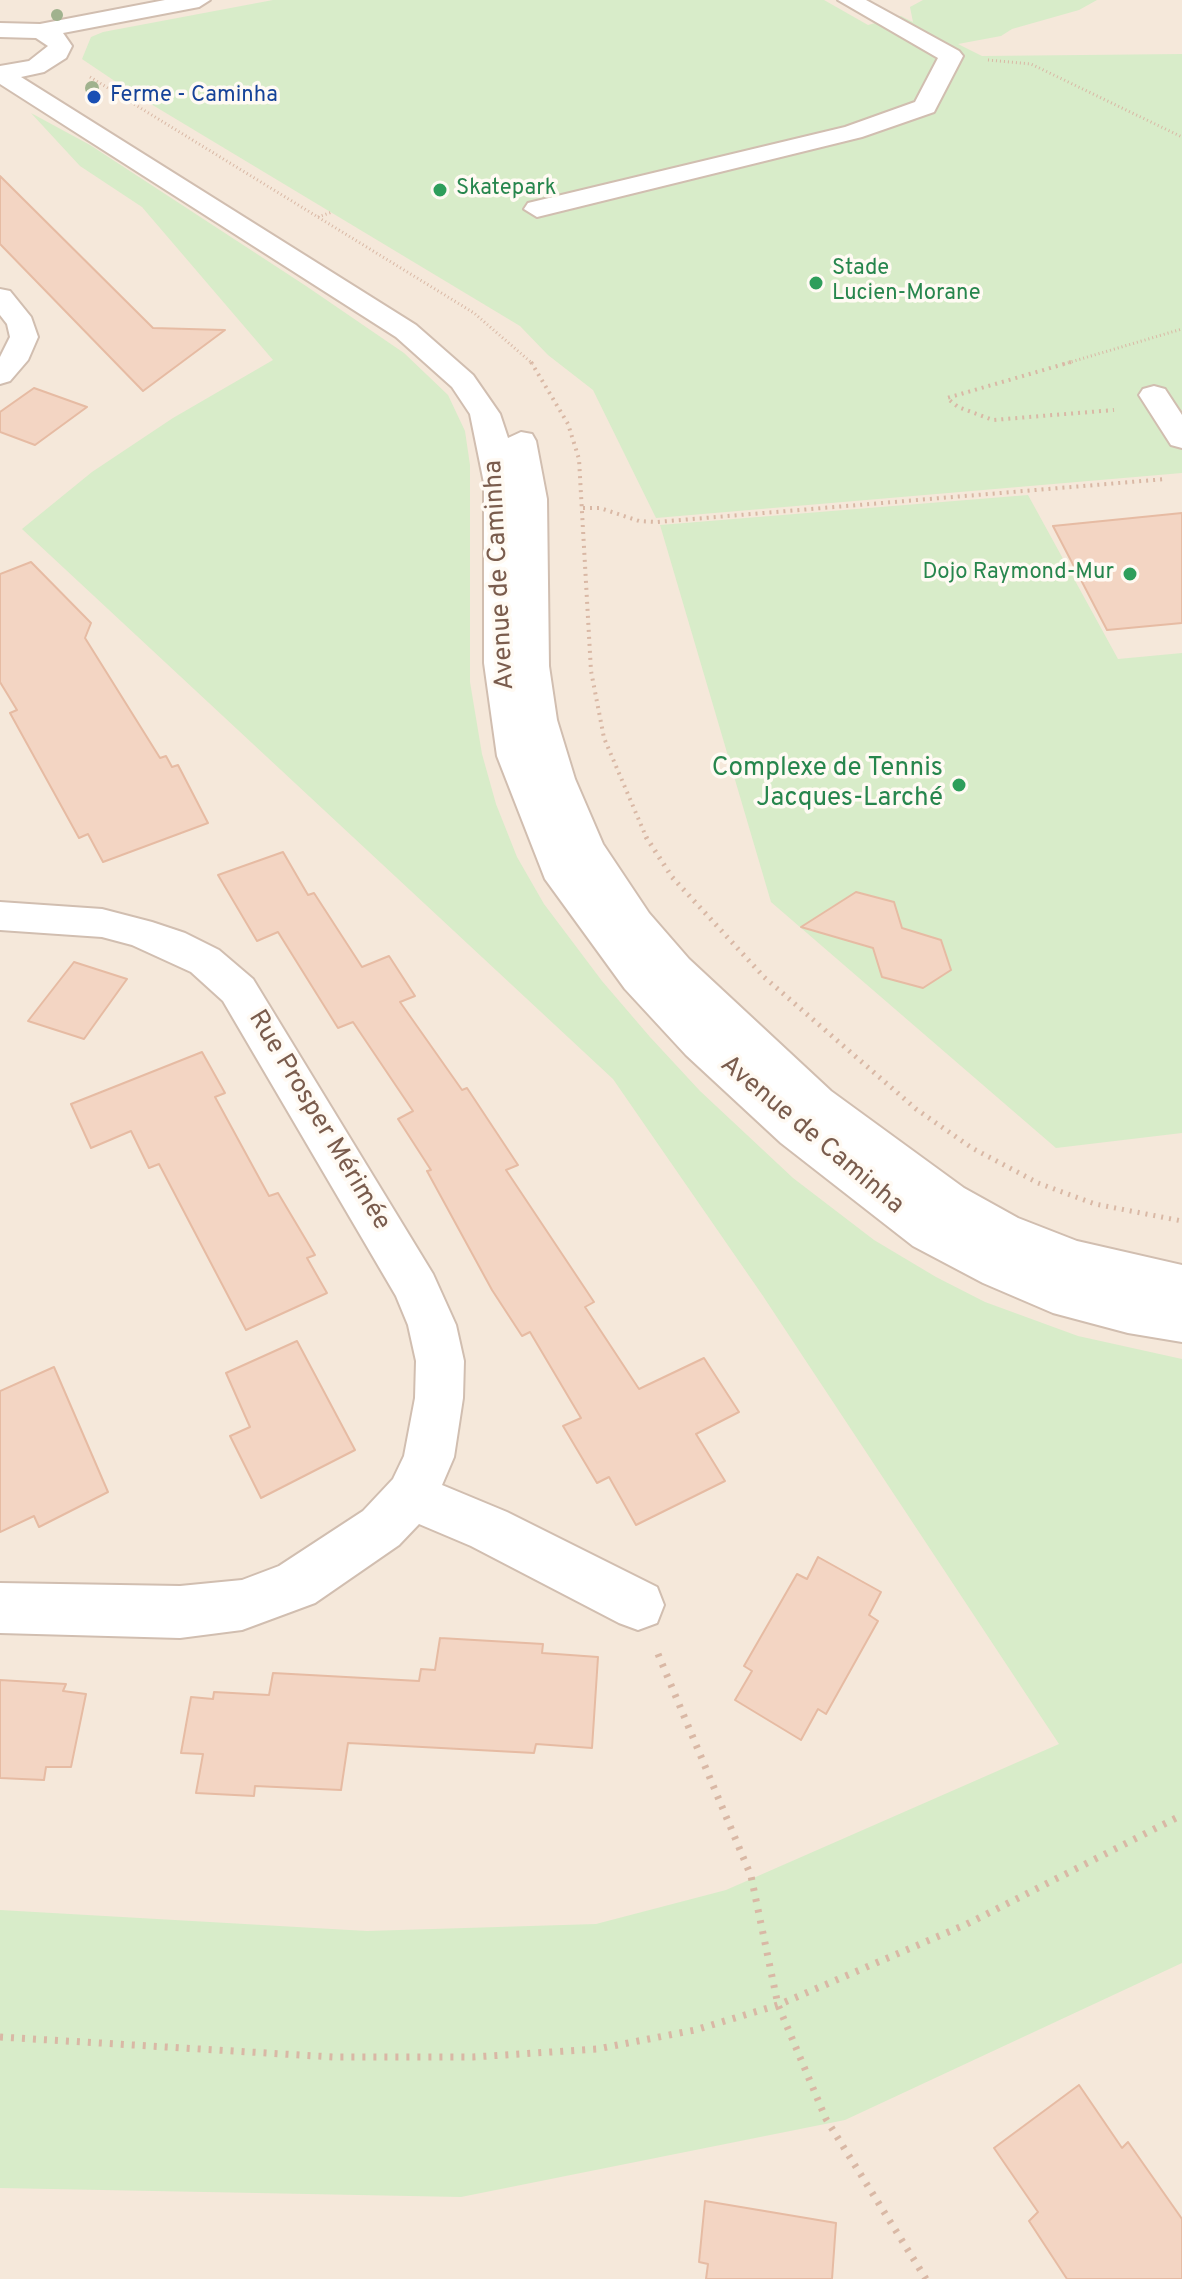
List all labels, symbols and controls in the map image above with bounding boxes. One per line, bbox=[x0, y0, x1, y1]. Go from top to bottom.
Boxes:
place label: Ferme - Caminha bbox=[110, 84, 278, 110]
marker: Ferme - Caminha bbox=[85, 88, 103, 106]
place label: Skatepark bbox=[456, 177, 556, 203]
marker: Skatepark bbox=[431, 181, 449, 199]
place label: Stade Lucien-Morane bbox=[832, 257, 981, 308]
marker: Stade Lucien-Morane bbox=[807, 274, 825, 292]
street label: Avenue de Caminha bbox=[479, 459, 523, 691]
place label: Dojo Raymond-Mur bbox=[923, 561, 1114, 587]
marker: Dojo Raymond-Mur bbox=[1121, 565, 1139, 583]
place label: Complexe de Tennis Jacques-Larché bbox=[712, 754, 943, 816]
marker: Complexe de Tennis Jacques-Larché bbox=[950, 776, 968, 794]
street label: Rue Prosper Mérimée bbox=[240, 1005, 396, 1237]
street label: Avenue de Caminha bbox=[713, 1050, 909, 1222]

